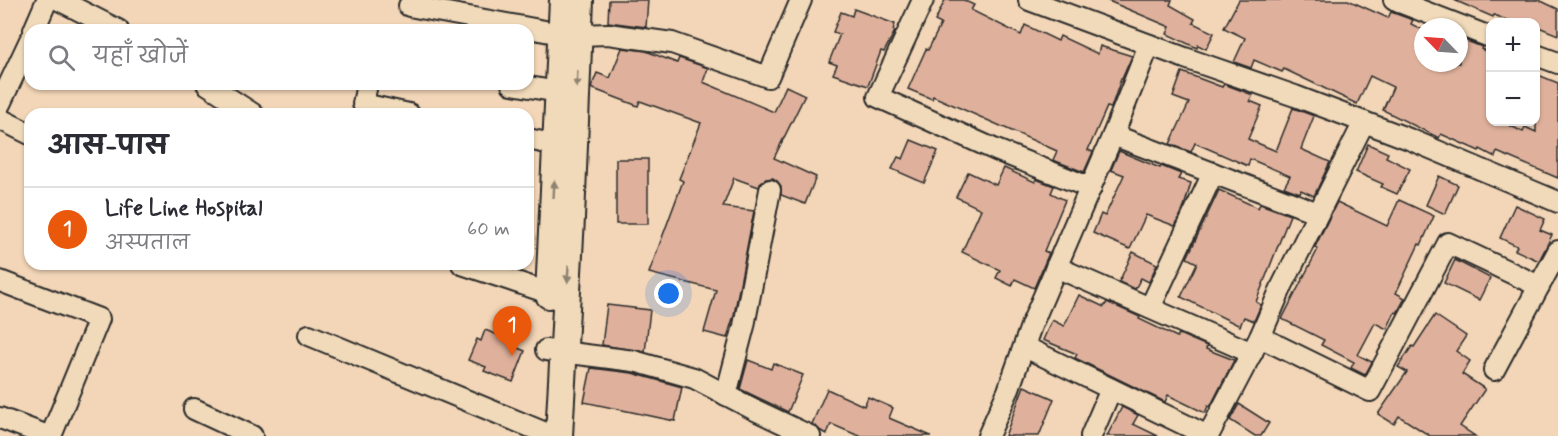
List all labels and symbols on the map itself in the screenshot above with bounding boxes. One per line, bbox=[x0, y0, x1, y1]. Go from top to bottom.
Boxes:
north arrow bbox=[1414, 18, 1468, 72]
one-way arrow bbox=[573, 70, 582, 89]
one-way arrow bbox=[549, 179, 558, 198]
one-way arrow bbox=[563, 265, 572, 284]
your location bbox=[654, 279, 683, 308]
pin: 1 bbox=[492, 306, 532, 356]

